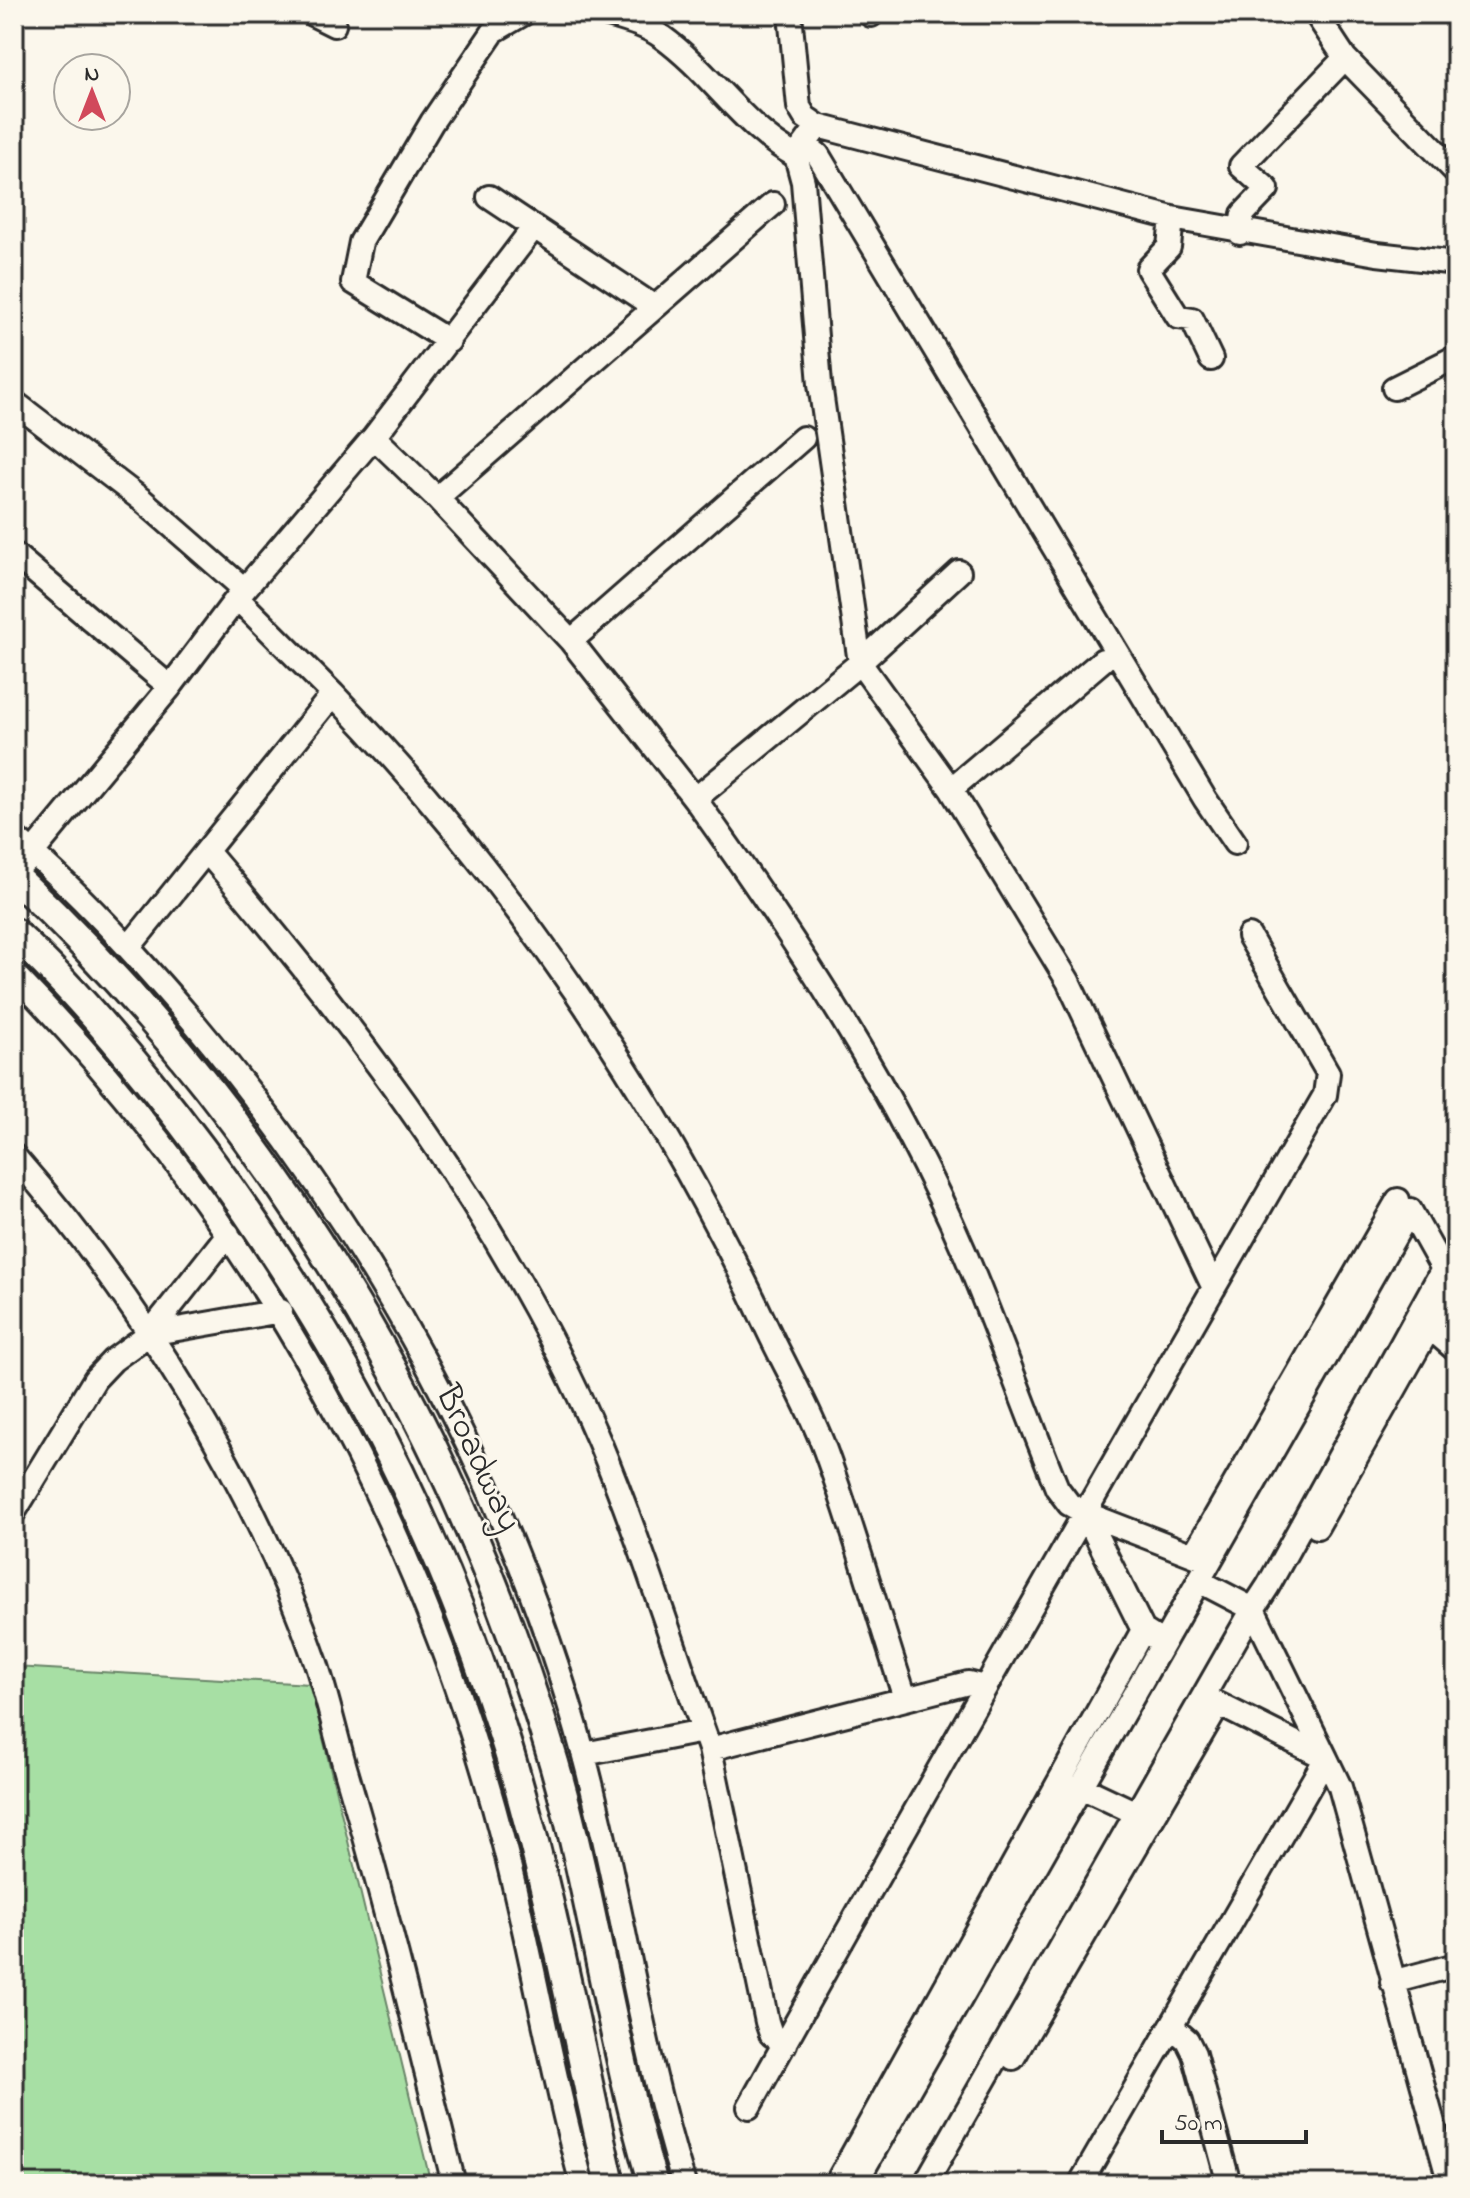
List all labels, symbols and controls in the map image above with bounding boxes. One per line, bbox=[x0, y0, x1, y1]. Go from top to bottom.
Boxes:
north arrow bbox=[52, 52, 132, 132]
text: N bbox=[85, 59, 99, 91]
street label: Broadway bbox=[419, 1376, 534, 1541]
scale bar bbox=[1162, 2094, 1306, 2144]
text: 50 m bbox=[1174, 2107, 1223, 2142]

